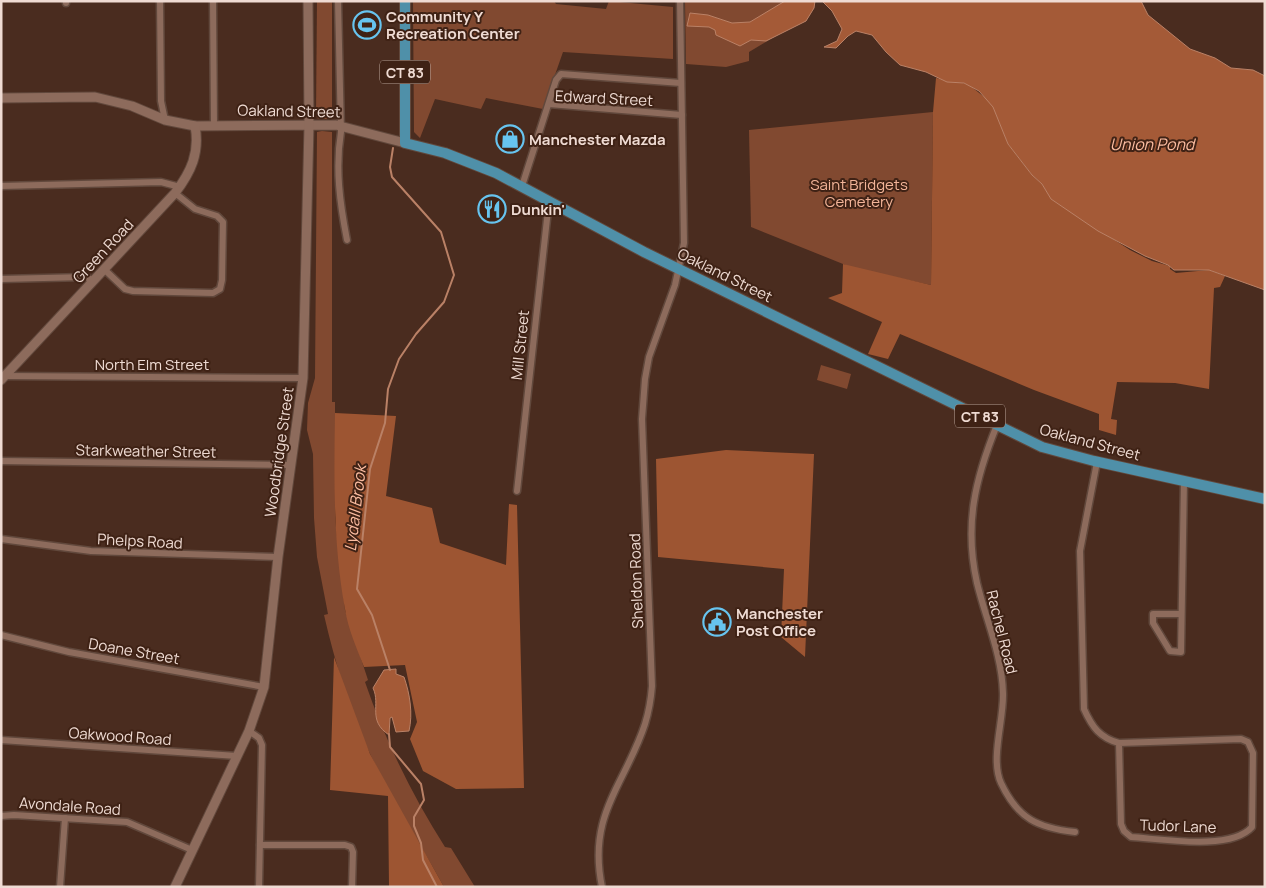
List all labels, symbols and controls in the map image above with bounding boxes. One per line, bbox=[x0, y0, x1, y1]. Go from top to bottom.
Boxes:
place label: Community Y Recreation Center bbox=[386, 6, 520, 44]
sports icon: Community Y Recreation Center bbox=[352, 10, 382, 40]
road number: CT 83 bbox=[380, 61, 430, 84]
street label: Edward Street bbox=[554, 85, 654, 111]
street label: Oakland Street bbox=[237, 100, 341, 122]
shop icon: Manchester Mazda bbox=[495, 124, 525, 154]
place label: Manchester Mazda bbox=[529, 129, 666, 150]
water label: Union Pond bbox=[1110, 133, 1197, 155]
park label: Saint Bridgets Cemetery bbox=[810, 174, 908, 212]
restaurant icon: Dunkin' bbox=[477, 194, 507, 224]
place label: Dunkin' bbox=[511, 199, 565, 220]
street label: Green Road bbox=[68, 214, 138, 288]
street label: Oakland Street bbox=[674, 243, 776, 307]
street label: Mill Street bbox=[506, 309, 534, 381]
street label: North Elm Street bbox=[95, 354, 209, 375]
street label: Woodbridge Street bbox=[259, 386, 299, 518]
road number: CT 83 bbox=[955, 404, 1005, 428]
street label: Oakland Street bbox=[1037, 418, 1143, 466]
street label: Starkweather Street bbox=[75, 439, 217, 463]
water label: Lydall Brook bbox=[339, 462, 371, 552]
street label: Phelps Road bbox=[97, 528, 183, 554]
street label: Sheldon Road bbox=[624, 533, 648, 629]
street label: Rachel Road bbox=[981, 588, 1023, 676]
place label: Manchester Post Office bbox=[736, 603, 823, 641]
public building icon: Manchester Post Office bbox=[702, 607, 732, 637]
street label: Doane Street bbox=[87, 633, 181, 669]
street label: Oakwood Road bbox=[68, 722, 172, 750]
street label: Avondale Road bbox=[18, 792, 122, 820]
street label: Tudor Lane bbox=[1139, 814, 1217, 838]

